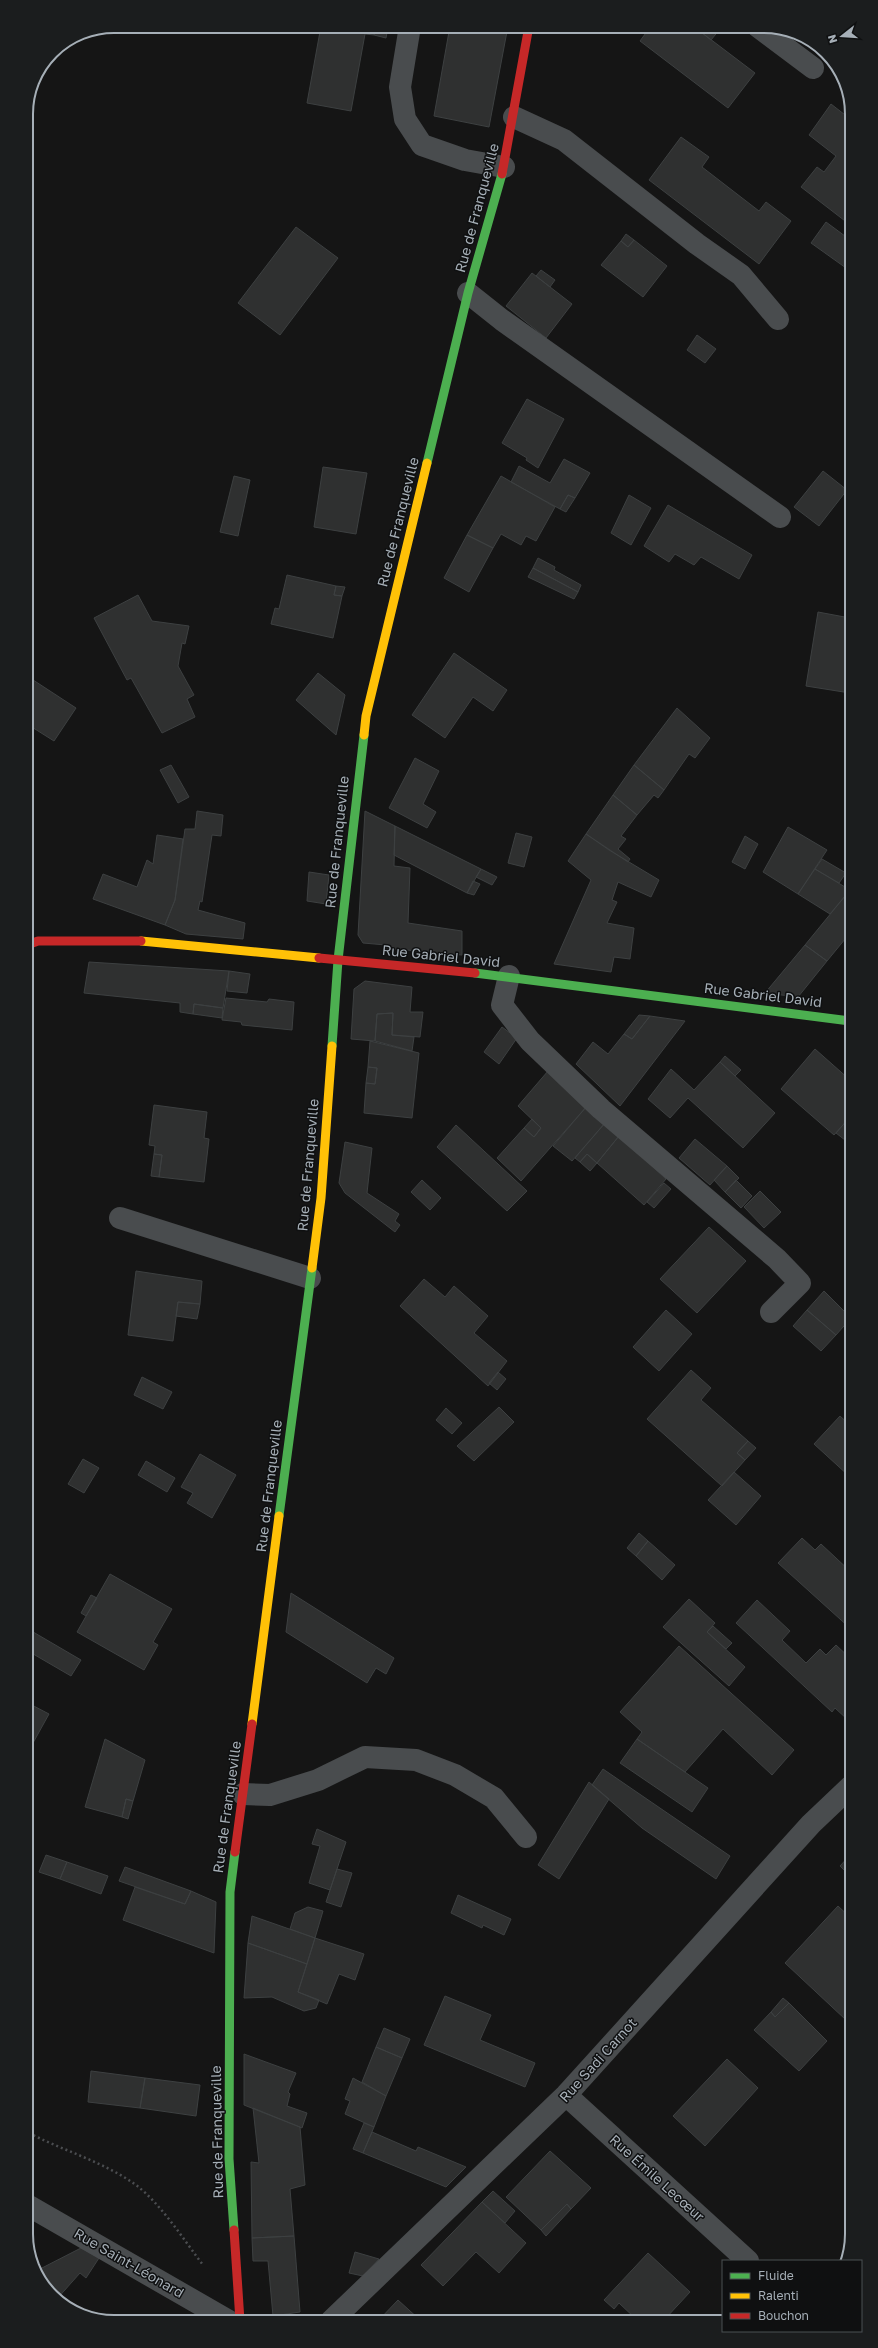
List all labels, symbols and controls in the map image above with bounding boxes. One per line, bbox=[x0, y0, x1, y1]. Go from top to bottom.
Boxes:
north arrow bbox=[822, 16, 862, 56]
text: N bbox=[825, 33, 839, 45]
street label: Rue de Franqueville bbox=[451, 141, 502, 274]
street label: Rue de Franqueville bbox=[373, 455, 422, 589]
street label: Rue de Franqueville bbox=[321, 775, 352, 909]
street label: Rue Gabriel David bbox=[381, 941, 501, 970]
street label: Rue Gabriel David bbox=[703, 979, 823, 1010]
street label: Rue de Franqueville bbox=[293, 1098, 322, 1232]
street label: Rue de Franqueville bbox=[252, 1419, 285, 1553]
street label: Rue de Franqueville bbox=[209, 1740, 244, 1874]
street label: Rue Sadi Carnot bbox=[555, 2014, 640, 2105]
street label: Rue de Franqueville bbox=[207, 2065, 226, 2199]
street label: Rue Émile Lecœur bbox=[607, 2131, 709, 2225]
street label: Rue Saint-Léonard bbox=[71, 2224, 187, 2301]
legend bbox=[722, 2260, 862, 2332]
text: Fluide bbox=[758, 2268, 794, 2283]
text: Ralenti bbox=[758, 2288, 799, 2303]
text: Bouchon bbox=[758, 2308, 809, 2323]

